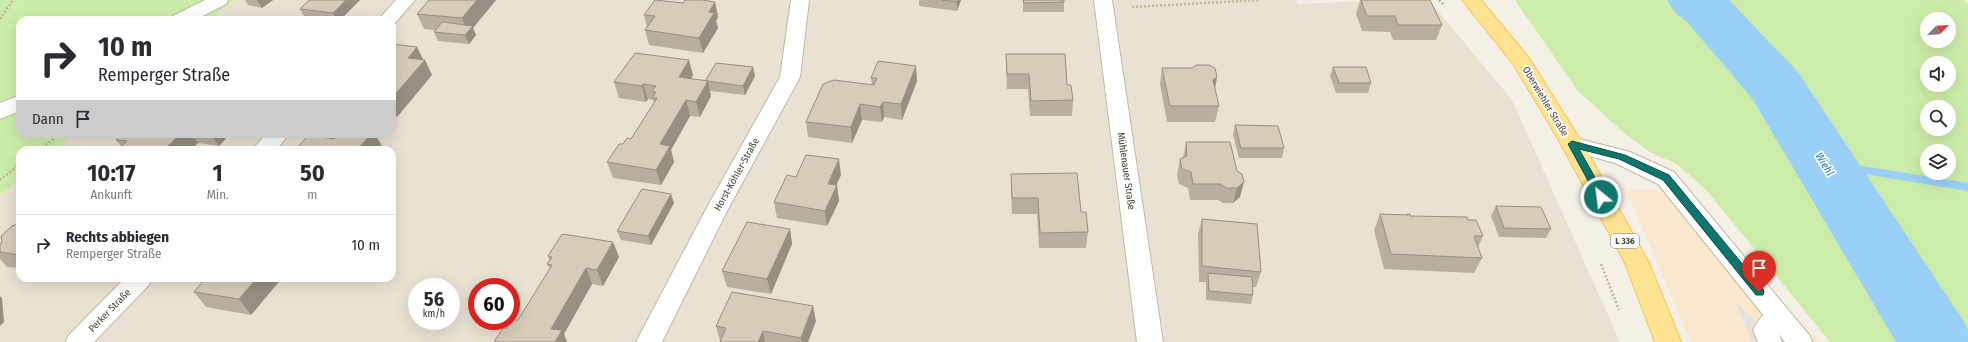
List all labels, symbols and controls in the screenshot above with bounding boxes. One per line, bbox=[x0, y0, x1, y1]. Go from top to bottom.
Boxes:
north arrow bbox=[1920, 12, 1956, 48]
map controls bbox=[1920, 12, 1956, 180]
text: 10 m bbox=[98, 30, 152, 63]
icon: right bbox=[32, 32, 84, 84]
button: sound bbox=[1920, 56, 1956, 92]
text: Remperger Straße bbox=[98, 64, 230, 86]
street label: Oberwiehler Straße bbox=[1520, 64, 1571, 139]
button: search bbox=[1920, 100, 1956, 136]
icon: arrive bbox=[72, 108, 94, 130]
text: Dann bbox=[32, 110, 64, 128]
street label: Mühlenauer Straße bbox=[1115, 132, 1137, 211]
street label: Horst-Köhler-Straße bbox=[712, 136, 762, 213]
button: layers bbox=[1920, 144, 1956, 180]
water label: Wiehl bbox=[1812, 150, 1837, 178]
text: 10:17 bbox=[87, 159, 135, 187]
text: 1 bbox=[213, 159, 223, 187]
text: 50 bbox=[300, 159, 325, 187]
position arrow bbox=[1580, 176, 1622, 218]
text: Ankunft bbox=[91, 187, 132, 202]
text: Min. bbox=[207, 187, 229, 202]
text: m bbox=[307, 187, 317, 202]
text: Rechts abbiegen bbox=[66, 228, 169, 246]
icon: right bbox=[32, 234, 54, 256]
road number: L 336 bbox=[1611, 234, 1639, 248]
text: 10 m bbox=[351, 236, 380, 254]
text: Remperger Straße bbox=[66, 246, 162, 261]
pin bbox=[1742, 251, 1776, 292]
icon: arrive bbox=[1748, 257, 1770, 279]
speed limit sign: 60 bbox=[468, 278, 520, 330]
street label: Perker Straße bbox=[86, 287, 133, 335]
text: 56 bbox=[424, 287, 444, 311]
text: km/h bbox=[423, 308, 445, 320]

